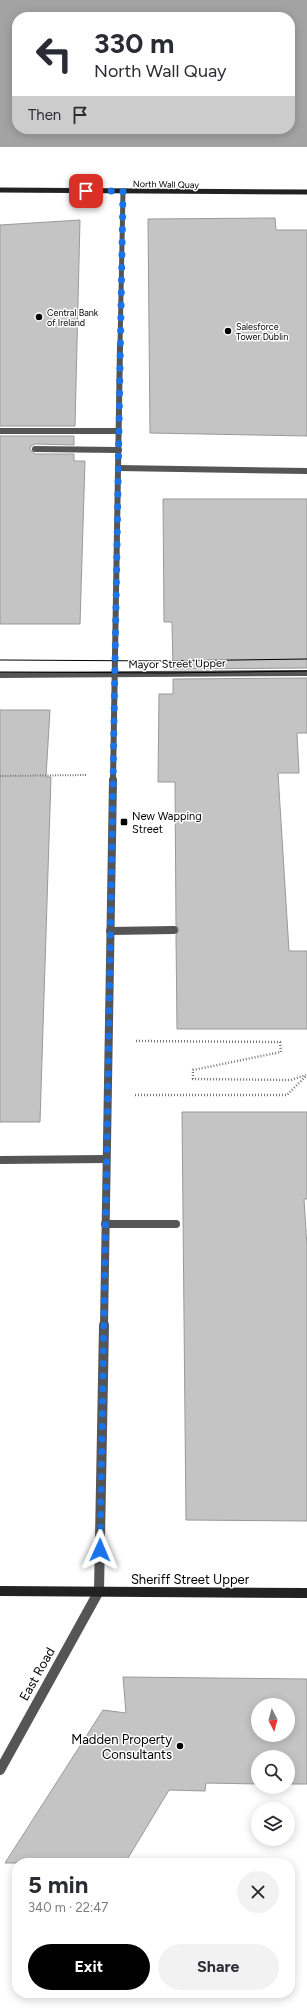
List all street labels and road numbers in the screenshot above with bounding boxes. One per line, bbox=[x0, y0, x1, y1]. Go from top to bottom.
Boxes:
street label: North Wall Quay bbox=[133, 178, 199, 190]
street label: Mayor Street Upper bbox=[128, 657, 226, 671]
street label: Sheriff Street Upper bbox=[131, 1572, 250, 1587]
street label: East Road bbox=[16, 1645, 58, 1703]

